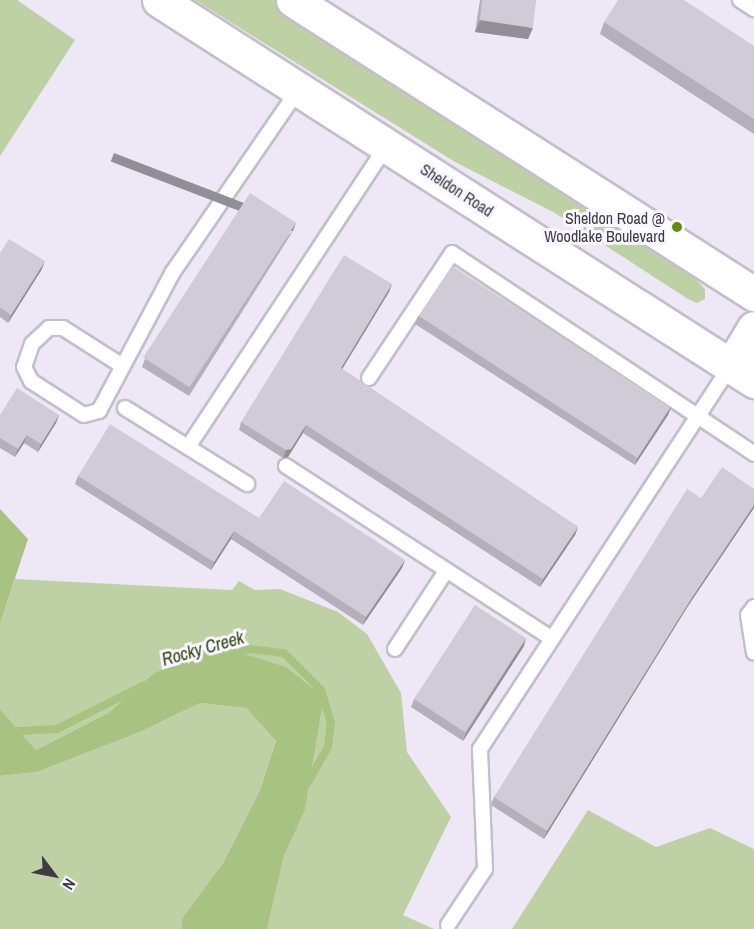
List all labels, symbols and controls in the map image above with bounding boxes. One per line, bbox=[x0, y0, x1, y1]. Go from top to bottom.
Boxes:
street label: Sheldon Road bbox=[417, 159, 497, 221]
place label: Sheldon Road @ Woodlake Boulevard bbox=[544, 208, 665, 246]
marker: Sheldon Road @ Woodlake Boulevard bbox=[670, 220, 684, 234]
water label: Rocky Creek bbox=[159, 627, 247, 671]
north arrow bbox=[24, 845, 84, 905]
text: N bbox=[57, 875, 81, 894]

